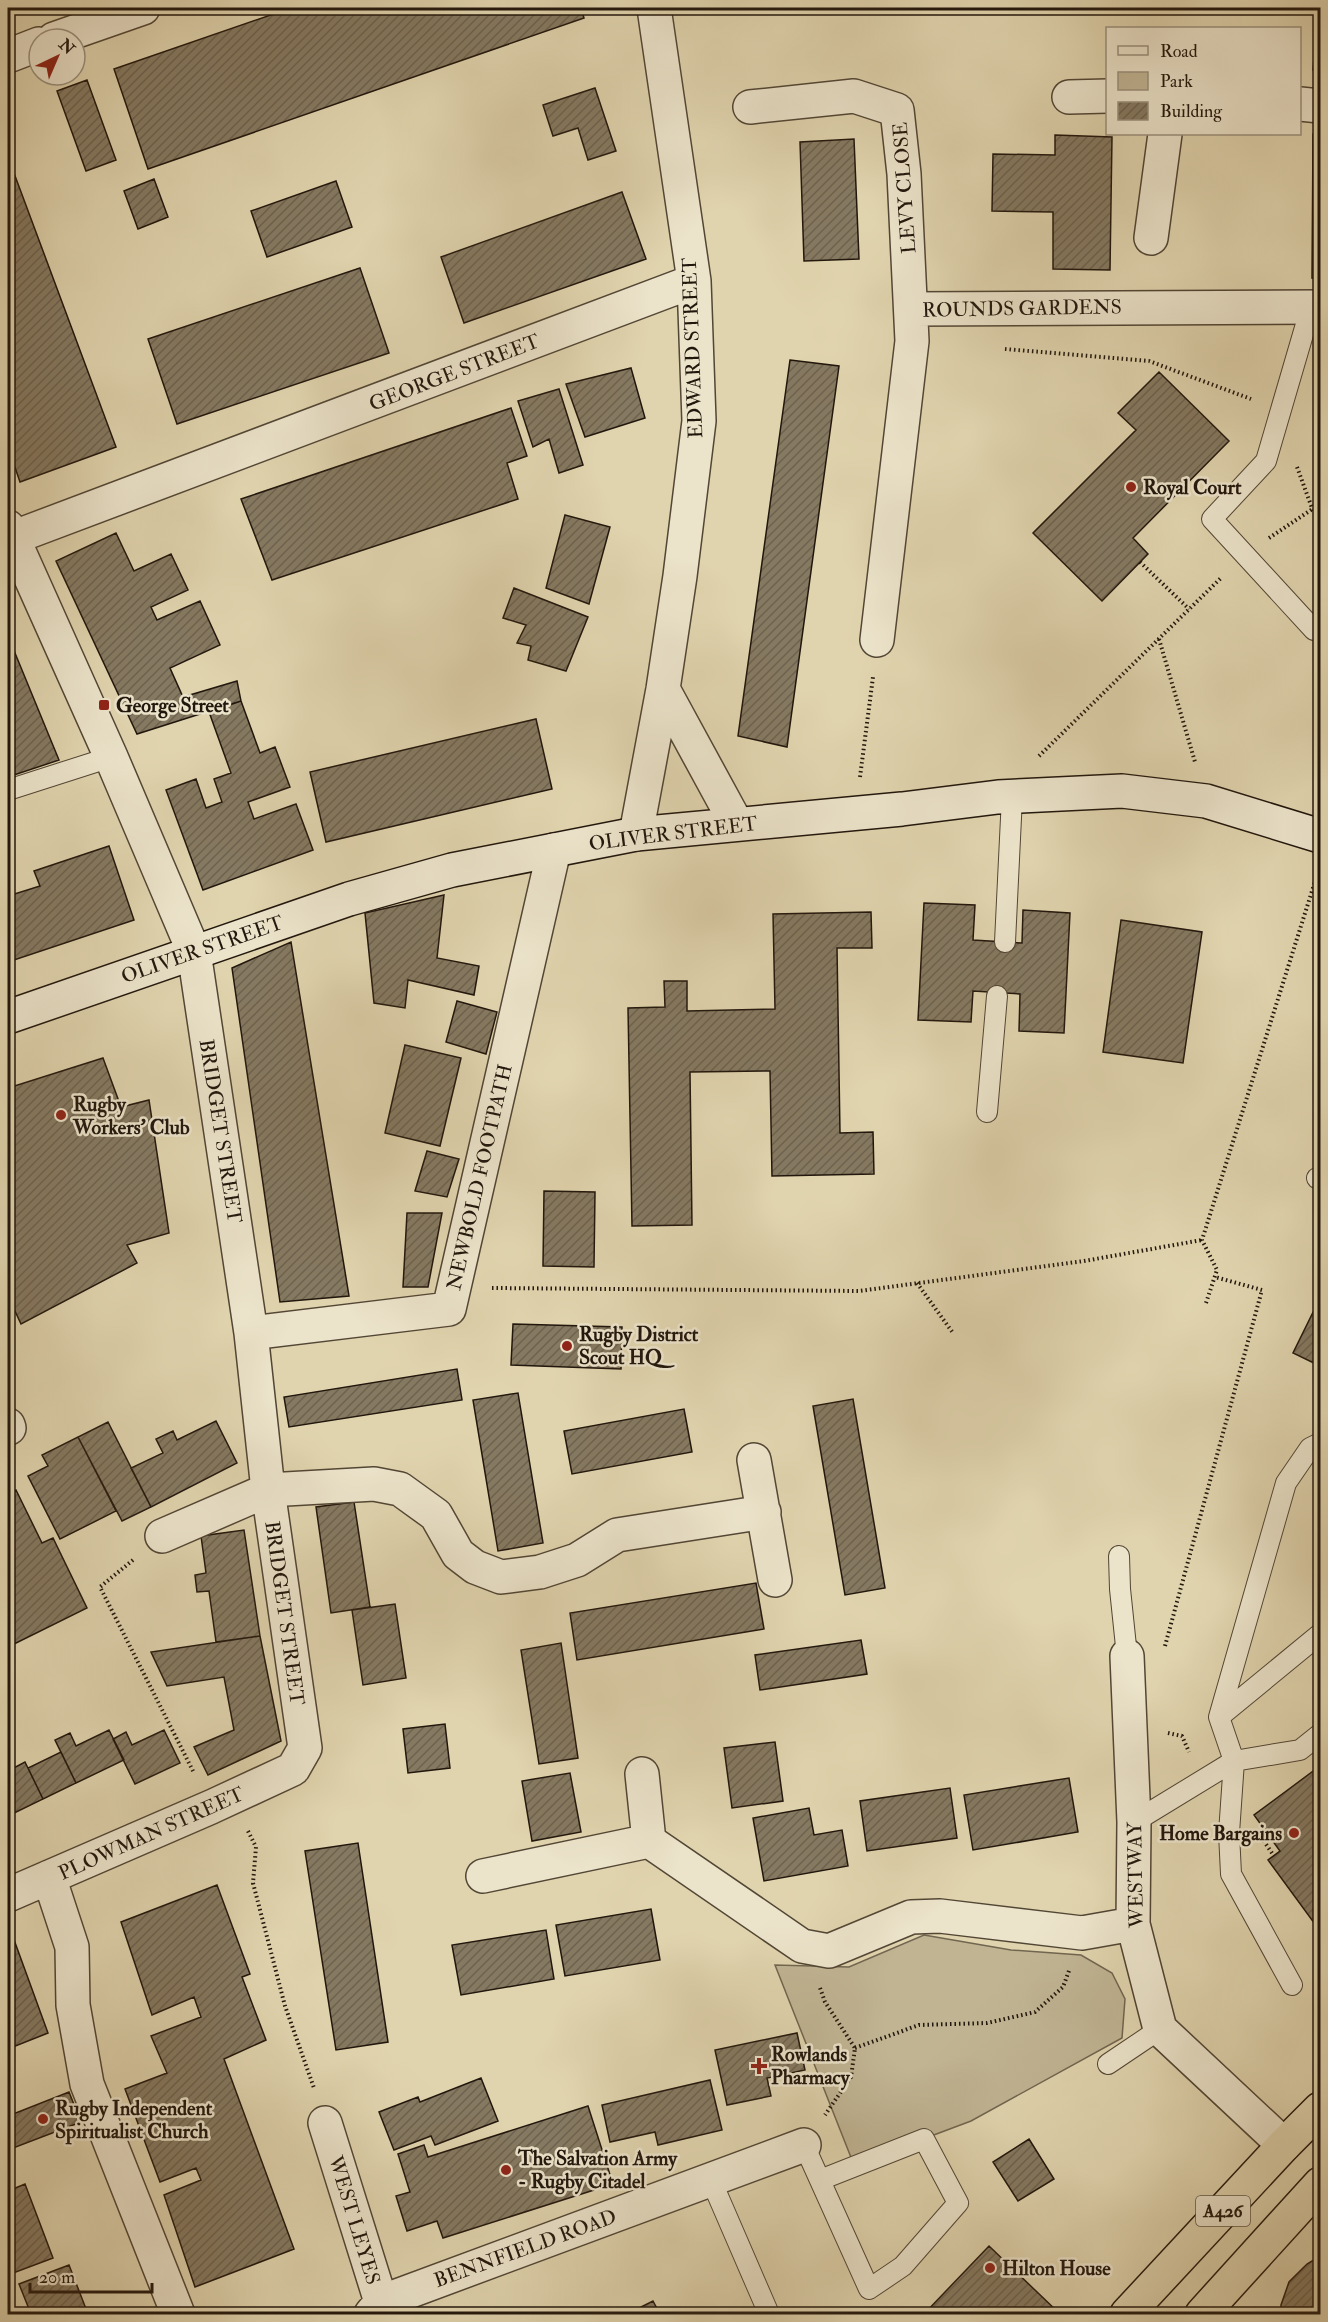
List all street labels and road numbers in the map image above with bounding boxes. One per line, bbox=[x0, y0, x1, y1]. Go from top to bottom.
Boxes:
street label: LEVY CLOSE bbox=[887, 121, 922, 255]
street label: EDWARD STREET bbox=[677, 257, 708, 439]
street label: ROUNDS GARDENS bbox=[922, 294, 1122, 323]
street label: GEORGE STREET bbox=[365, 328, 543, 416]
street label: OLIVER STREET bbox=[587, 811, 759, 856]
street label: OLIVER STREET bbox=[118, 910, 287, 989]
street label: BRIDGET STREET bbox=[194, 1037, 247, 1225]
street label: NEWBOLD FOOTPATH bbox=[441, 1062, 518, 1293]
street label: BRIDGET STREET bbox=[259, 1519, 310, 1707]
street label: PLOWMAN STREET bbox=[55, 1781, 248, 1886]
street label: WESTWAY bbox=[1122, 1820, 1149, 1929]
street label: WEST LEYES bbox=[323, 2152, 386, 2288]
road number: A426 bbox=[1196, 2196, 1250, 2226]
street label: BENNFIELD ROAD bbox=[431, 2204, 620, 2293]

